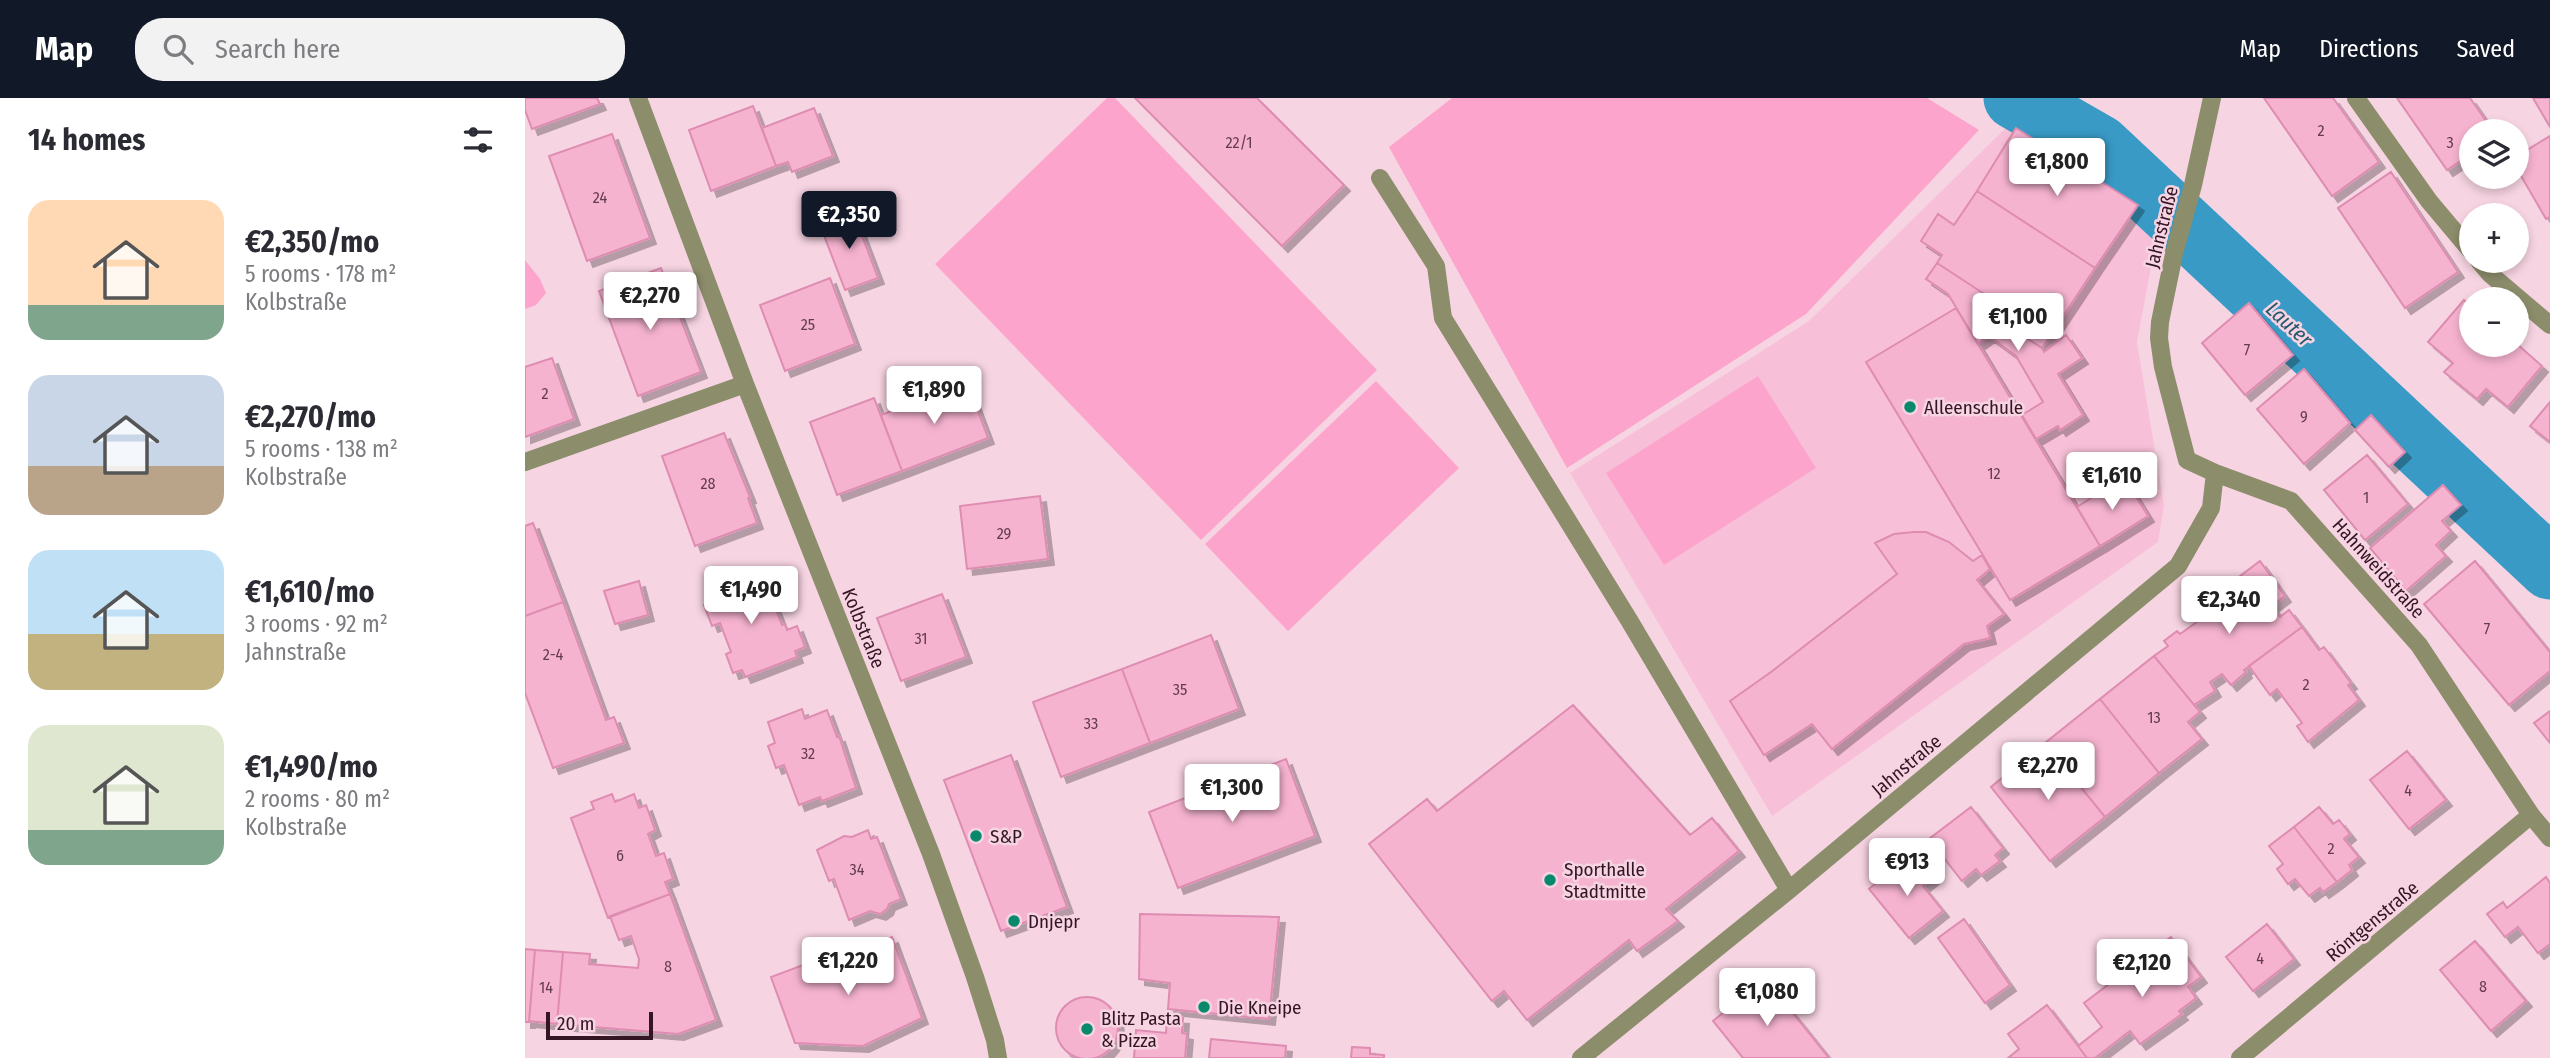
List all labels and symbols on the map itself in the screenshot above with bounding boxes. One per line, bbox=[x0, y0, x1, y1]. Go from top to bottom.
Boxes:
house number: 2 bbox=[2317, 121, 2325, 140]
house number: 22/1 bbox=[1226, 133, 1252, 152]
house number: 3 bbox=[2446, 133, 2454, 152]
pin: €1,800 bbox=[2000, 139, 2114, 198]
street label: Jahnstraße bbox=[2140, 184, 2183, 271]
house number: 24 bbox=[593, 188, 607, 207]
pin: €2,350 bbox=[792, 192, 906, 251]
pin: €2,270 bbox=[593, 272, 707, 332]
pin: €1,100 bbox=[1961, 294, 2075, 353]
water label: Lauter bbox=[2260, 296, 2318, 352]
house number: 25 bbox=[801, 315, 815, 334]
house number: 7 bbox=[2244, 340, 2251, 359]
pin: €1,890 bbox=[877, 366, 991, 426]
house number: 2 bbox=[541, 384, 549, 403]
place label: Alleenschule bbox=[1924, 396, 2023, 419]
marker: Alleenschule bbox=[1902, 399, 1918, 415]
house number: 9 bbox=[2300, 407, 2308, 426]
pin: €1,610 bbox=[2055, 452, 2169, 512]
house number: 12 bbox=[1987, 464, 2001, 483]
house number: 28 bbox=[700, 474, 716, 493]
house number: 1 bbox=[2363, 488, 2369, 507]
street label: Hahnweidstraße bbox=[2328, 513, 2430, 623]
house number: 29 bbox=[997, 524, 1012, 543]
pin: €1,490 bbox=[694, 566, 808, 626]
pin: €2,340 bbox=[2172, 576, 2286, 636]
street label: Kolbstraße bbox=[837, 585, 890, 672]
house number: 7 bbox=[2484, 619, 2491, 638]
house number: 31 bbox=[914, 629, 928, 648]
house number: 2-4 bbox=[543, 645, 564, 664]
house number: 2 bbox=[2302, 675, 2310, 694]
house number: 35 bbox=[1173, 680, 1187, 699]
house number: 13 bbox=[2147, 708, 2161, 727]
house number: 33 bbox=[1084, 714, 1098, 733]
street label: Jahnstraße bbox=[1867, 730, 1946, 801]
pin: €2,270 bbox=[1991, 742, 2105, 802]
house number: 32 bbox=[801, 744, 815, 763]
pin: €1,300 bbox=[1175, 764, 1289, 824]
house number: 4 bbox=[2404, 781, 2412, 800]
place label: S&P bbox=[990, 825, 1022, 848]
marker: S&P bbox=[968, 828, 984, 844]
pin: €913 bbox=[1866, 838, 1948, 898]
house number: 2 bbox=[2327, 839, 2335, 858]
house number: 6 bbox=[616, 846, 624, 865]
place label: Sporthalle Stadtmitte bbox=[1564, 858, 1646, 903]
house number: 34 bbox=[850, 860, 865, 879]
marker: Sporthalle Stadtmitte bbox=[1542, 872, 1558, 888]
street label: Röntgenstraße bbox=[2322, 876, 2423, 967]
place label: Dnjepr bbox=[1028, 910, 1080, 933]
marker: Dnjepr bbox=[1006, 913, 1022, 929]
pin: €1,220 bbox=[791, 937, 905, 997]
pin: €2,120 bbox=[2085, 940, 2199, 999]
house number: 4 bbox=[2256, 949, 2264, 968]
house number: 8 bbox=[664, 957, 672, 976]
pin: €1,080 bbox=[1710, 968, 1824, 1028]
house number: 8 bbox=[2479, 977, 2487, 996]
house number: 14 bbox=[539, 978, 553, 997]
place label: Die Kneipe bbox=[1218, 996, 1301, 1019]
marker: Die Kneipe bbox=[1196, 999, 1212, 1015]
place label: Blitz Pasta & Pizza bbox=[1101, 1007, 1181, 1052]
scale bar bbox=[546, 1009, 653, 1041]
marker: Blitz Pasta & Pizza bbox=[1079, 1021, 1095, 1037]

